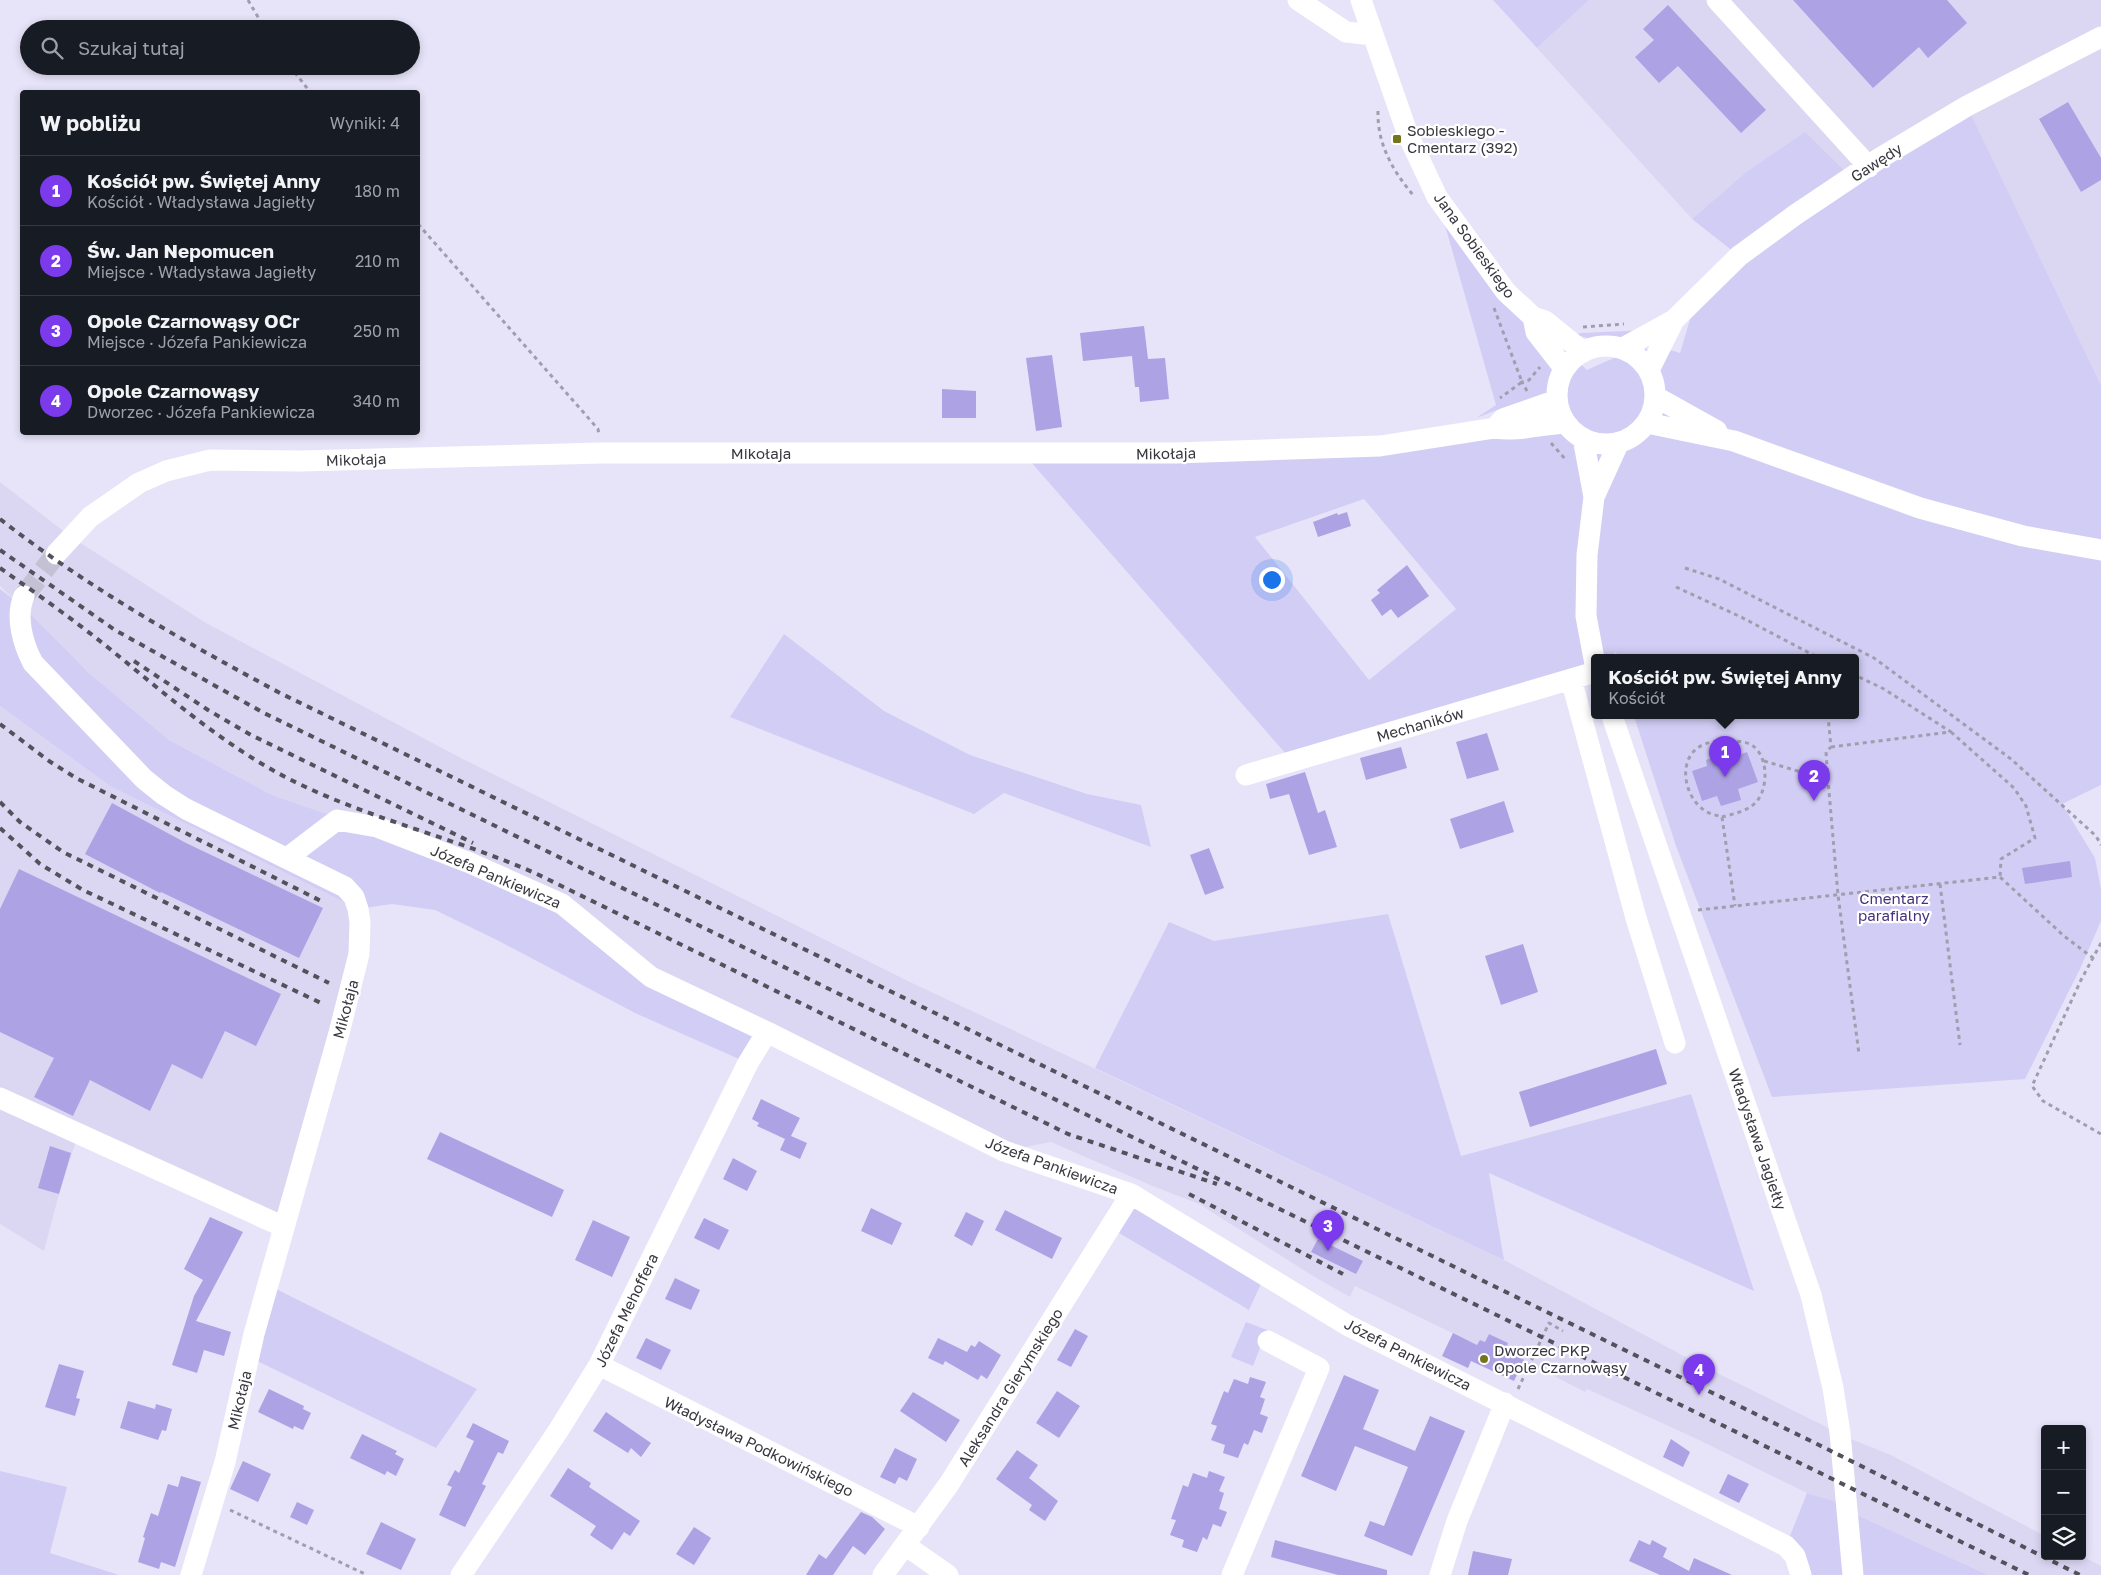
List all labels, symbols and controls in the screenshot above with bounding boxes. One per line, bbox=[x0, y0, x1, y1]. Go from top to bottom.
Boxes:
search box bbox=[20, 20, 420, 75]
icon: search bbox=[38, 34, 66, 62]
text: Szukaj tutaj bbox=[78, 36, 185, 59]
text: W pobliżu bbox=[40, 110, 141, 136]
text: Wyniki: 4 bbox=[330, 113, 400, 133]
place label: Sobieskiego - Cmentarz (392) bbox=[1407, 121, 1518, 156]
marker: Sobieskiego - Cmentarz (392) bbox=[1391, 133, 1403, 145]
street label: Gawędy bbox=[1847, 139, 1905, 185]
text: Kościół pw. Świętej Anny bbox=[87, 169, 321, 192]
text: 1 bbox=[52, 181, 60, 201]
text: 180 m bbox=[354, 181, 400, 201]
street label: Jana Sobieskiego bbox=[1431, 189, 1519, 301]
text: Kościół · Władysława Jagiełły bbox=[87, 192, 315, 212]
text: Św. Jan Nepomucen bbox=[87, 239, 274, 262]
text: 2 bbox=[51, 251, 61, 271]
text: 210 m bbox=[355, 251, 400, 271]
text: Miejsce · Władysława Jagiełły bbox=[87, 262, 316, 282]
text: Opole Czarnowąsy OCr bbox=[87, 309, 300, 332]
text: 3 bbox=[51, 321, 61, 341]
text: 250 m bbox=[353, 321, 400, 341]
text: Miejsce · Józefa Pankiewicza bbox=[87, 332, 307, 352]
text: Opole Czarnowąsy bbox=[87, 379, 259, 402]
text: 4 bbox=[51, 391, 61, 411]
text: 340 m bbox=[353, 391, 400, 411]
text: Dworzec · Józefa Pankiewicza bbox=[87, 402, 315, 422]
street label: Mikołaja bbox=[1136, 443, 1196, 463]
street label: Mikołaja bbox=[731, 444, 791, 462]
street label: Mikołaja bbox=[326, 449, 386, 469]
your location bbox=[1259, 567, 1285, 593]
popup bbox=[1591, 654, 1859, 719]
text: Kościół pw. Świętej Anny bbox=[1608, 665, 1842, 688]
text: Kościół bbox=[1608, 688, 1665, 708]
street label: Mechaników bbox=[1374, 703, 1466, 745]
pin: 1 bbox=[1709, 736, 1741, 777]
pin: 2 bbox=[1798, 760, 1830, 801]
street label: Józefa Pankiewicza bbox=[428, 840, 564, 912]
park label: Cmentarz parafialny bbox=[1858, 889, 1931, 924]
street label: Mikołaja bbox=[328, 978, 362, 1040]
street label: Władysława Jagiełły bbox=[1725, 1066, 1791, 1213]
street label: Józefa Pankiewicza bbox=[983, 1133, 1121, 1197]
pin: 3 bbox=[1312, 1210, 1344, 1251]
street label: Józefa Mehoffera bbox=[591, 1250, 661, 1370]
street label: Aleksandra Gierymskiego bbox=[954, 1305, 1066, 1469]
street label: Józefa Pankiewicza bbox=[1342, 1314, 1474, 1394]
place label: Dworzec PKP Opole Czarnowąsy bbox=[1494, 1341, 1628, 1376]
marker: Dworzec PKP Opole Czarnowąsy bbox=[1478, 1353, 1490, 1365]
pin: 4 bbox=[1683, 1354, 1715, 1395]
street label: Mikołaja bbox=[223, 1369, 255, 1431]
street label: Władysława Podkowińskiego bbox=[661, 1392, 857, 1500]
map controls bbox=[2041, 1425, 2086, 1560]
button: + bbox=[2041, 1425, 2086, 1470]
button: − bbox=[2041, 1470, 2086, 1515]
button: layers bbox=[2041, 1515, 2086, 1560]

